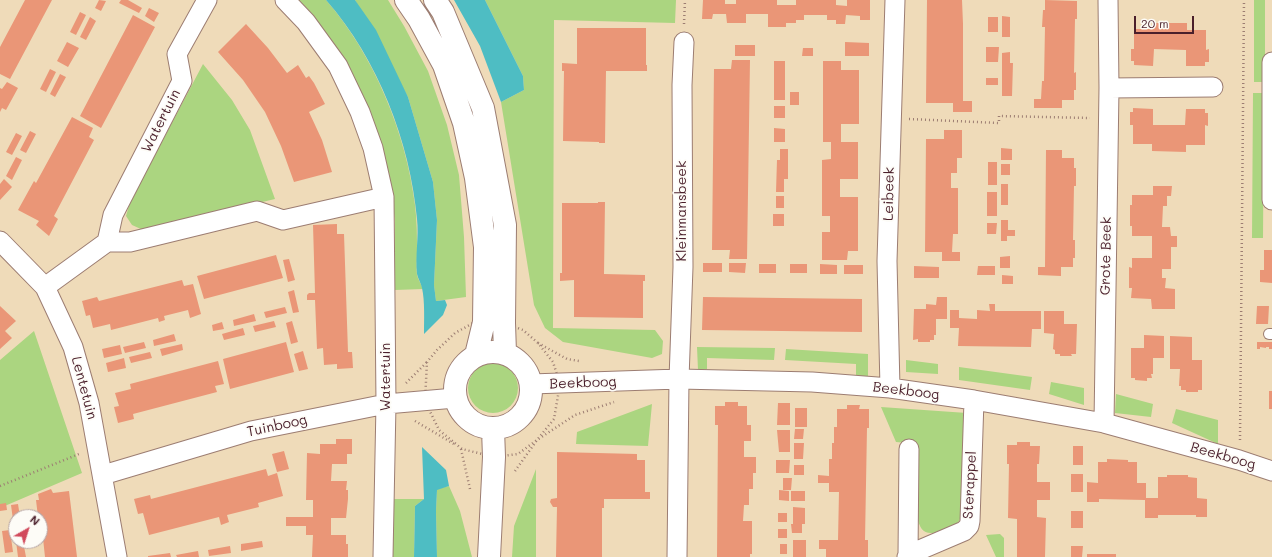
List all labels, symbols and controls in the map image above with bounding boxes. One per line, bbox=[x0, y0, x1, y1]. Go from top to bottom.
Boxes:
scale bar bbox=[1136, 8, 1196, 34]
text: 20 m bbox=[1141, 15, 1169, 31]
street label: Watertuin bbox=[138, 87, 184, 155]
street label: Kleinmansbeek bbox=[674, 161, 690, 261]
street label: Leibeek bbox=[880, 167, 898, 221]
street label: Grote Beek bbox=[1097, 217, 1115, 295]
street label: Watertuin bbox=[378, 343, 394, 411]
street label: Lentetuin bbox=[68, 355, 100, 421]
street label: Beekboog bbox=[549, 373, 617, 393]
street label: Beekboog bbox=[872, 379, 940, 403]
street label: Tuinboog bbox=[245, 411, 309, 441]
street label: Beekboog bbox=[1188, 439, 1258, 473]
street label: Sterappel bbox=[960, 451, 980, 519]
north arrow bbox=[8, 509, 48, 549]
text: N bbox=[27, 512, 43, 529]

